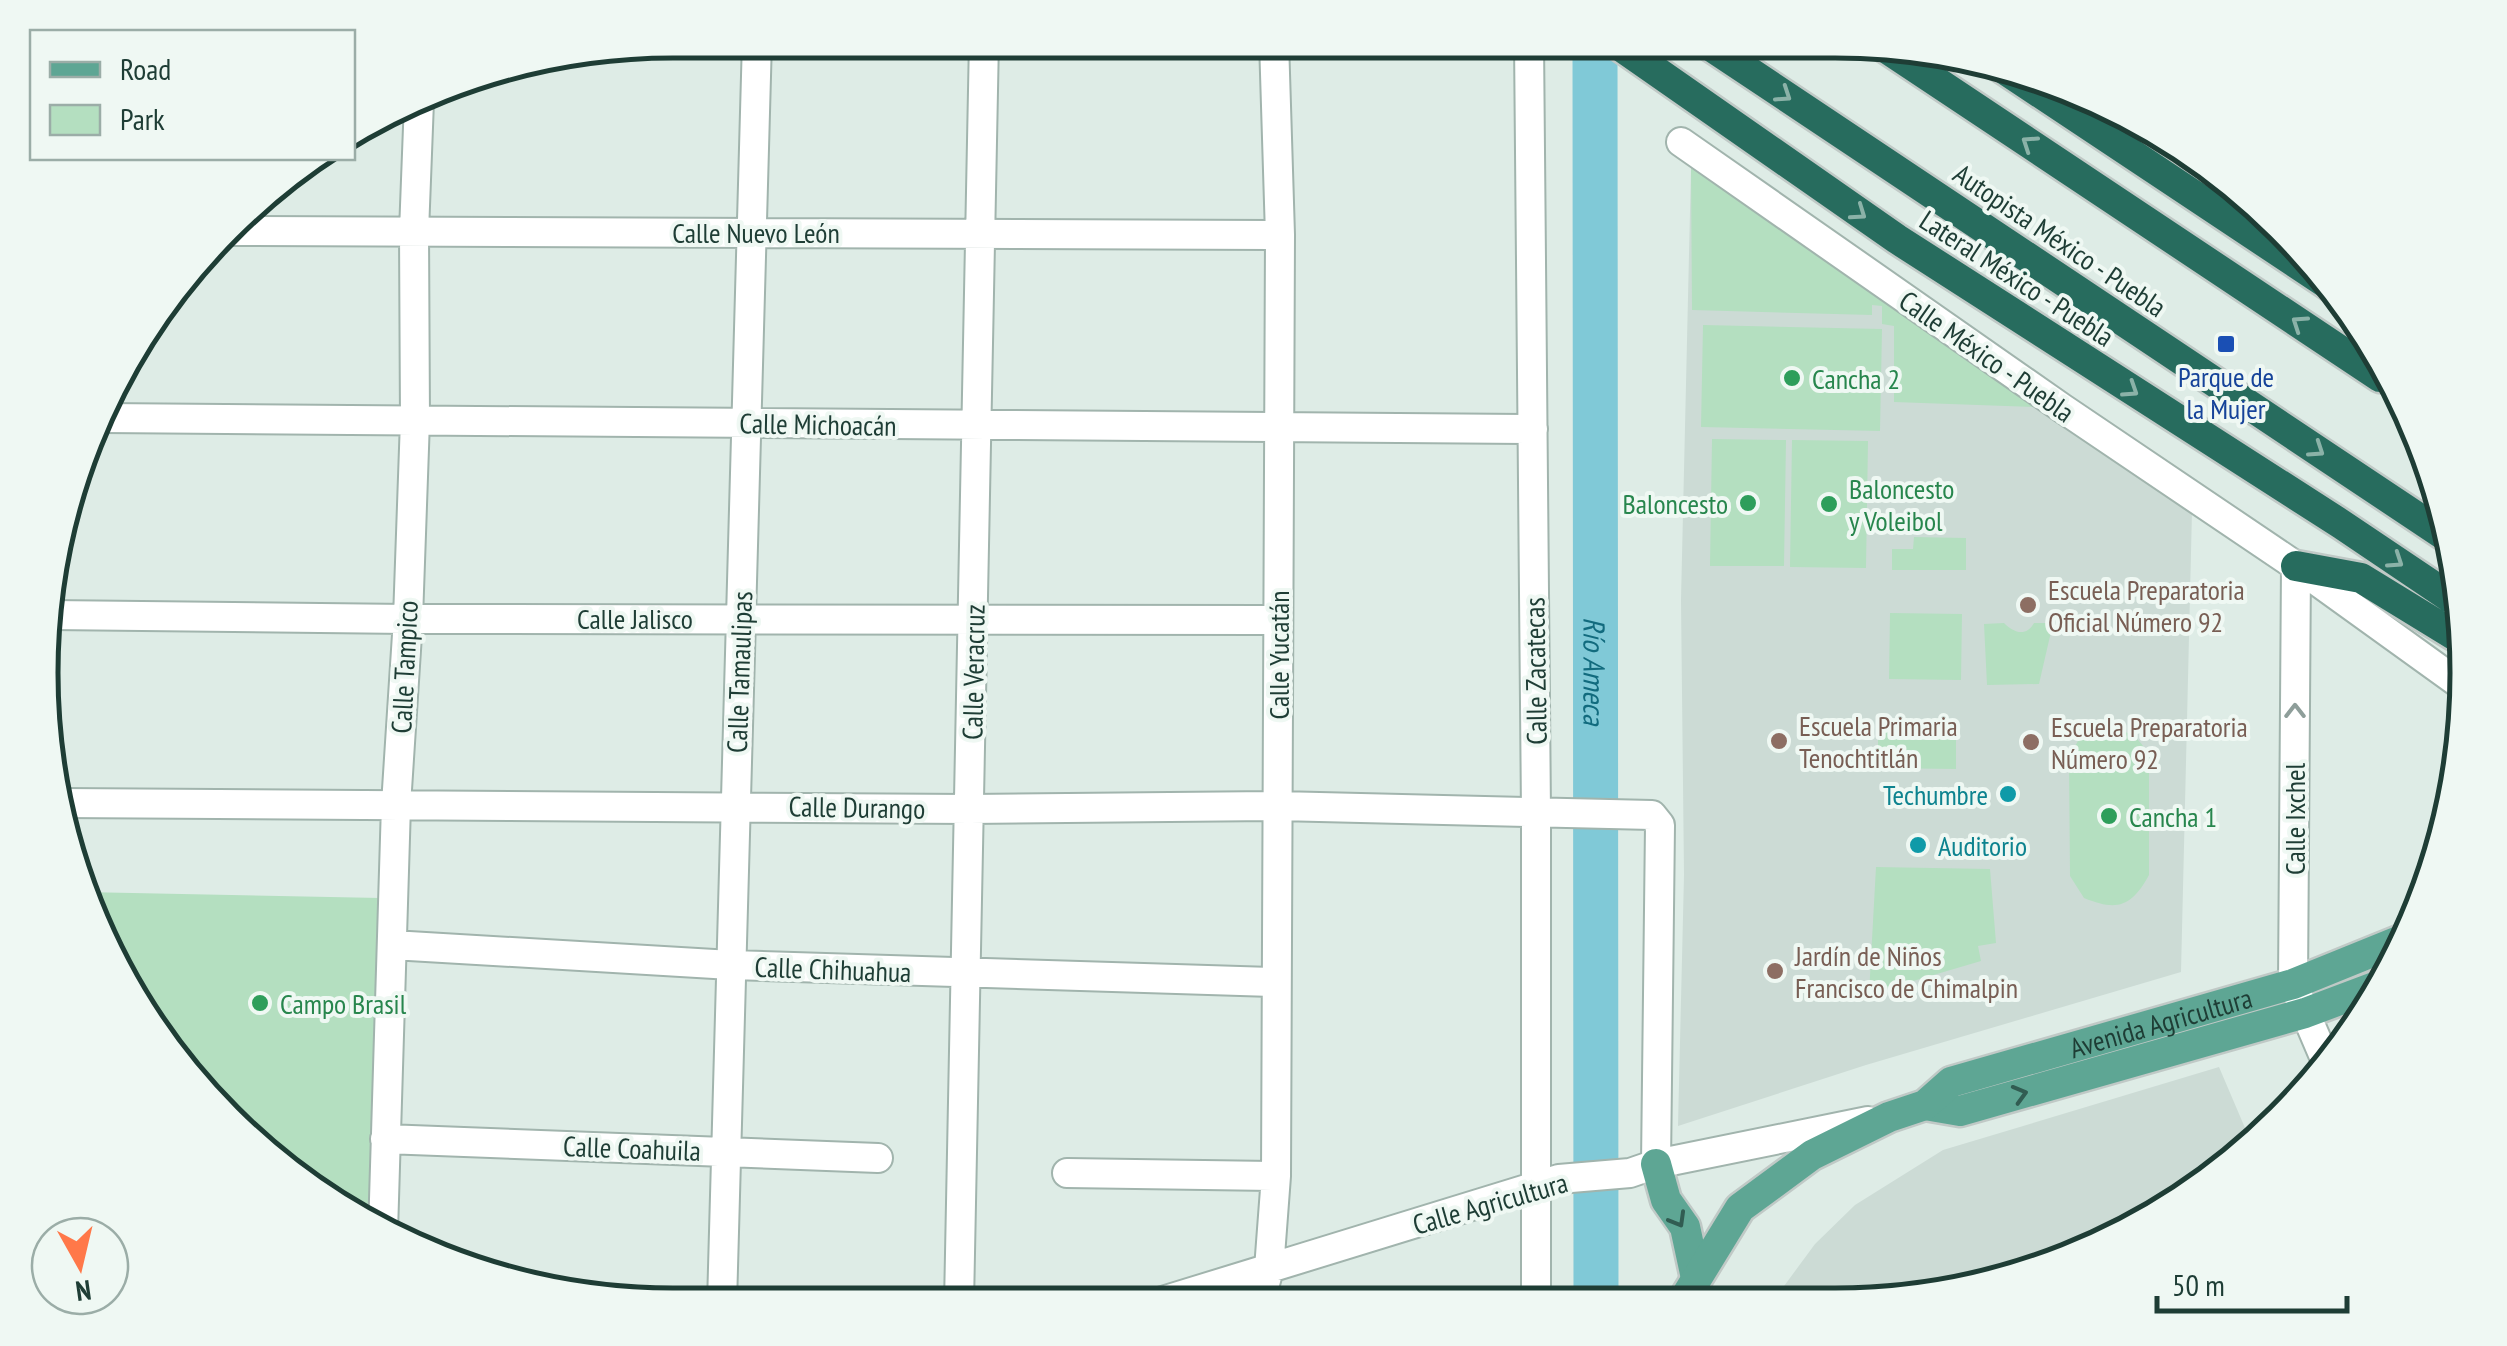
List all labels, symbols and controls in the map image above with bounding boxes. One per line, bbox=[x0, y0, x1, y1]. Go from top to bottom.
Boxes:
legend bbox=[30, 30, 355, 160]
text: Road bbox=[120, 49, 171, 88]
one-way arrow bbox=[1774, 83, 1792, 102]
text: Park bbox=[120, 99, 165, 138]
one-way arrow bbox=[2021, 136, 2039, 155]
street label: Autopista México - Puebla bbox=[1946, 155, 2174, 325]
one-way arrow bbox=[1847, 201, 1866, 219]
street label: Lateral México - Puebla bbox=[1913, 201, 2121, 355]
street label: Calle Nuevo León bbox=[672, 214, 840, 251]
street label: Calle México - Puebla bbox=[1892, 282, 2082, 430]
one-way arrow bbox=[2292, 316, 2310, 335]
marker: Parque de la Mujer bbox=[2215, 333, 2237, 355]
place label: Parque de la Mujer bbox=[2178, 358, 2274, 427]
place label: Cancha 2 bbox=[1812, 360, 1900, 397]
marker: Cancha 2 bbox=[1781, 367, 1803, 389]
one-way arrow bbox=[2121, 377, 2139, 396]
street label: Calle Michoacán bbox=[739, 404, 897, 444]
one-way arrow bbox=[2306, 438, 2324, 457]
place label: Baloncesto y Voleibol bbox=[1849, 470, 1954, 539]
place label: Baloncesto bbox=[1623, 485, 1728, 522]
marker: Baloncesto bbox=[1737, 492, 1759, 514]
marker: Baloncesto y Voleibol bbox=[1818, 493, 1840, 515]
one-way arrow bbox=[2385, 549, 2404, 567]
place label: Escuela Preparatoria Oficial Número 92 bbox=[2048, 571, 2245, 640]
street label: Calle Tamaulipas bbox=[718, 590, 760, 754]
street label: Calle Yucatán bbox=[1260, 590, 1297, 720]
marker: Escuela Preparatoria Oficial Número 92 bbox=[2017, 594, 2039, 616]
street label: Calle Zacatecas bbox=[1515, 597, 1555, 745]
street label: Calle Tampico bbox=[382, 600, 426, 734]
street label: Calle Jalisco bbox=[577, 600, 693, 637]
street label: Calle Veracruz bbox=[953, 604, 993, 740]
water label: Río Ameca bbox=[1576, 617, 1615, 727]
one-way arrow bbox=[2284, 703, 2306, 718]
place label: Escuela Primaria Tenochtitlán bbox=[1799, 707, 1958, 776]
place label: Escuela Preparatoria Número 92 bbox=[2051, 708, 2248, 777]
marker: Escuela Primaria Tenochtitlán bbox=[1768, 730, 1790, 752]
marker: Escuela Preparatoria Número 92 bbox=[2020, 731, 2042, 753]
street label: Calle Ixchel bbox=[2276, 762, 2313, 875]
place label: Techumbre bbox=[1883, 776, 1988, 813]
marker: Techumbre bbox=[1997, 783, 2019, 805]
street label: Calle Durango bbox=[788, 787, 926, 827]
place label: Cancha 1 bbox=[2129, 798, 2217, 835]
marker: Cancha 1 bbox=[2098, 805, 2120, 827]
place label: Auditorio bbox=[1938, 827, 2027, 864]
marker: Auditorio bbox=[1907, 834, 1929, 856]
place label: Jardín de Niños Francisco de Chimalpin bbox=[1794, 937, 2018, 1006]
street label: Calle Chihuahua bbox=[754, 948, 912, 990]
marker: Jardín de Niños Francisco de Chimalpin bbox=[1764, 960, 1786, 982]
street label: Avenida Agricultura bbox=[2065, 978, 2256, 1066]
place label: Campo Brasil bbox=[280, 985, 407, 1022]
marker: Campo Brasil bbox=[249, 992, 271, 1014]
one-way arrow bbox=[2011, 1085, 2028, 1106]
street label: Calle Coahuila bbox=[562, 1127, 702, 1169]
street label: Calle Agricultura bbox=[1408, 1163, 1572, 1243]
one-way arrow bbox=[1666, 1209, 1685, 1227]
north arrow bbox=[30, 1216, 130, 1316]
scale bar bbox=[2157, 1251, 2347, 1313]
text: 50 m bbox=[2172, 1265, 2225, 1304]
text: N bbox=[73, 1272, 94, 1311]

